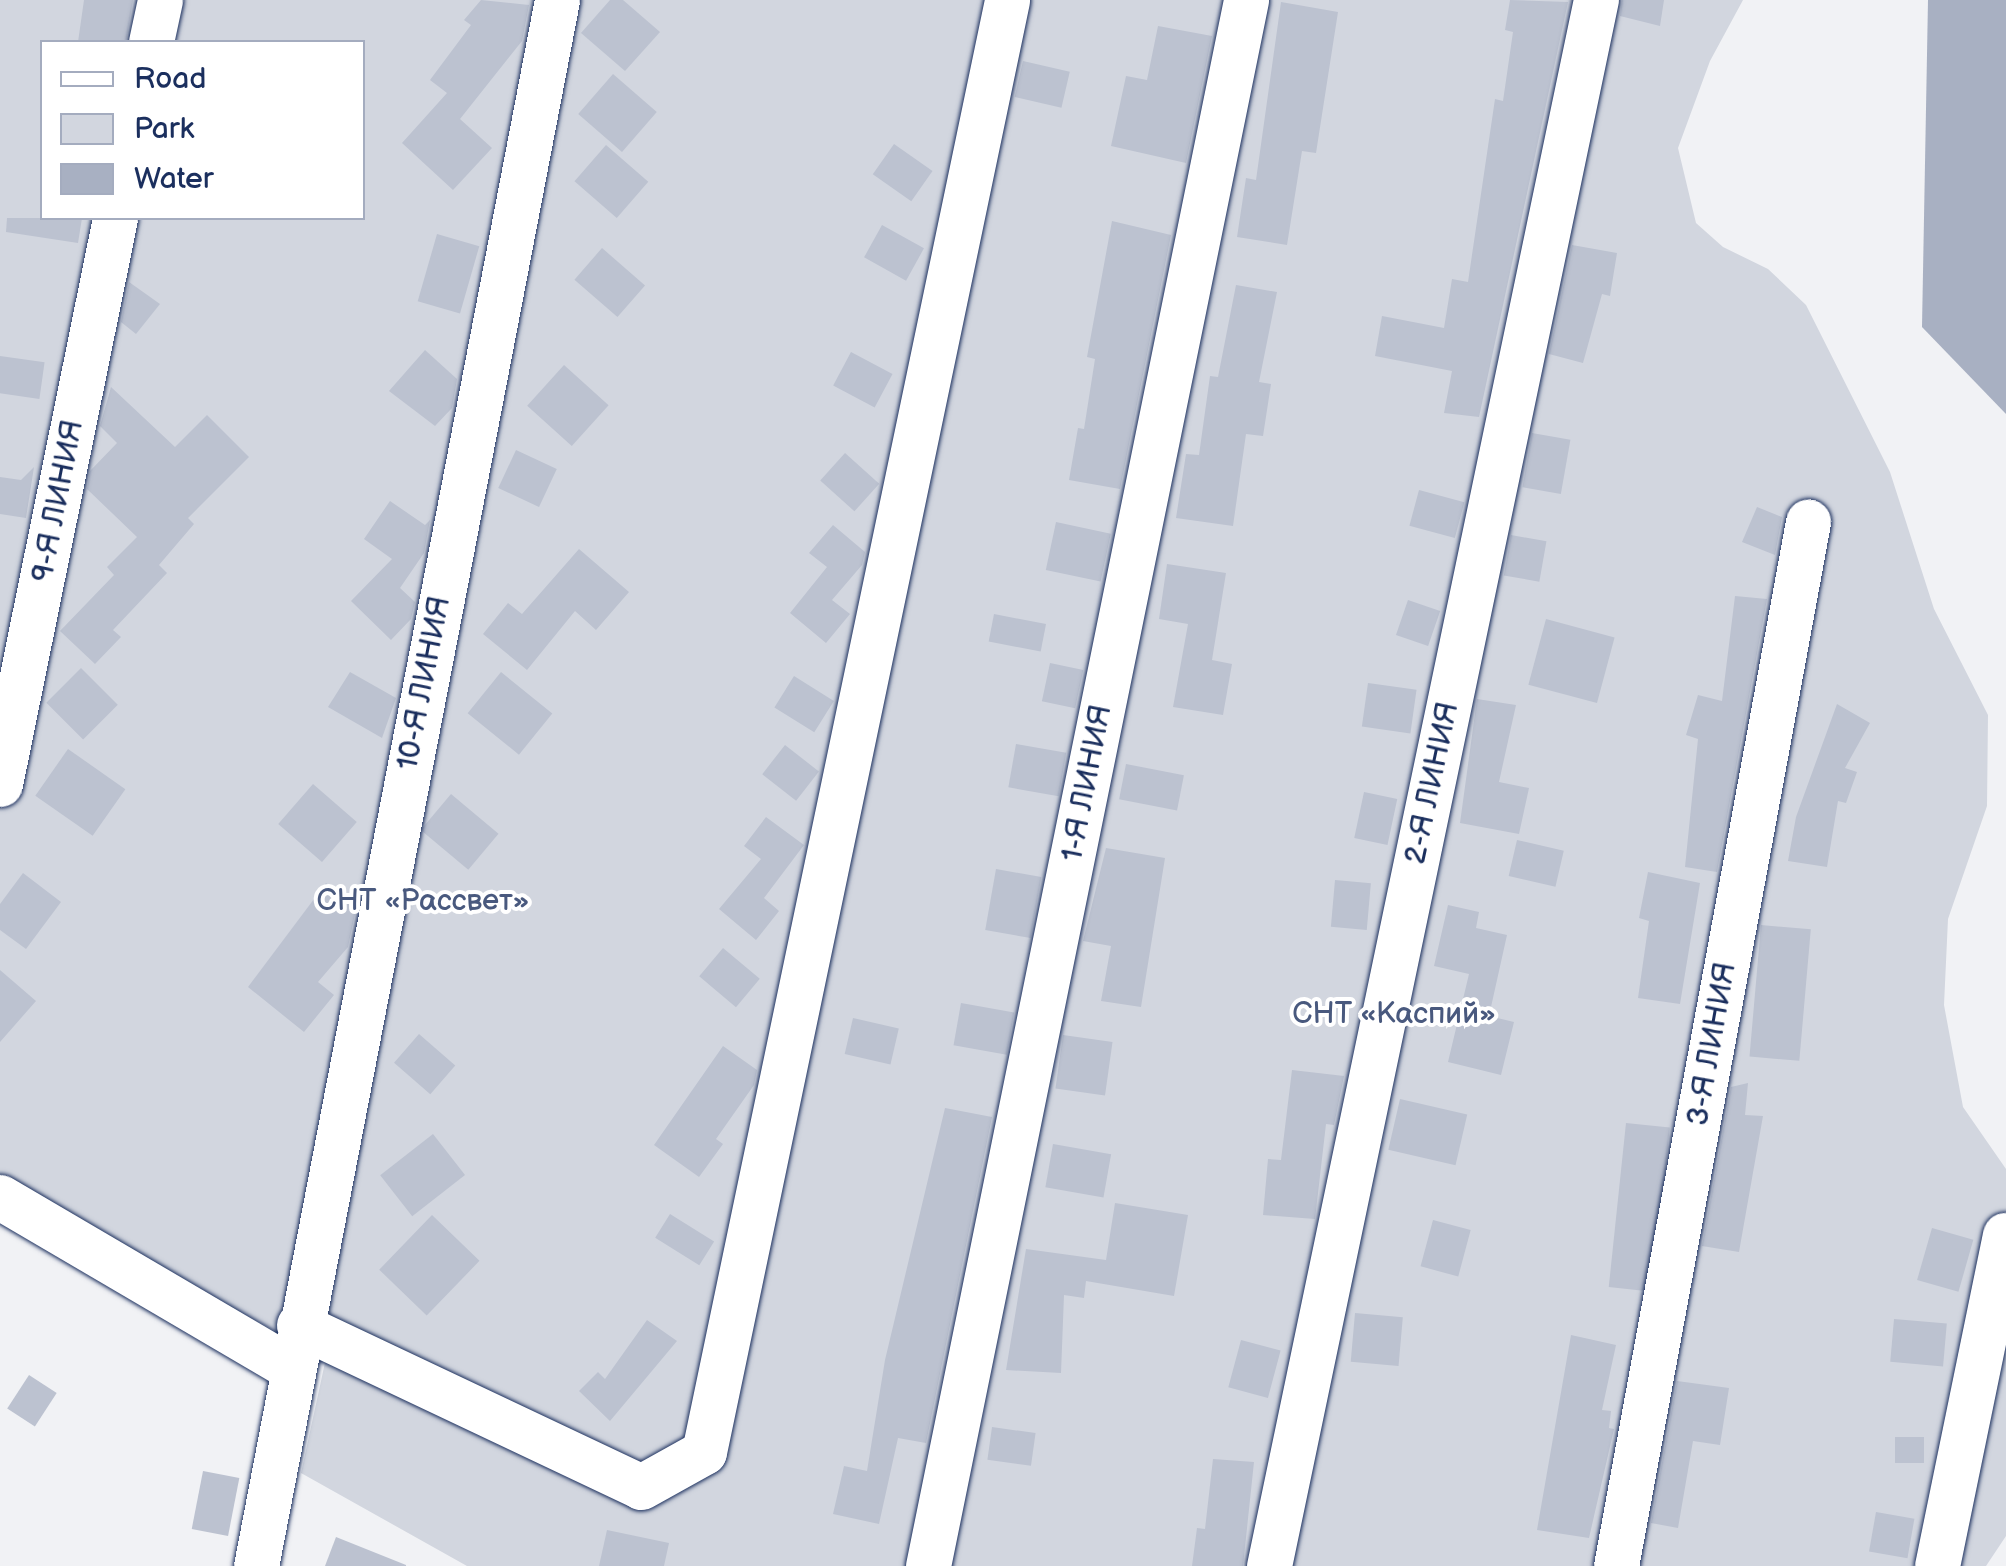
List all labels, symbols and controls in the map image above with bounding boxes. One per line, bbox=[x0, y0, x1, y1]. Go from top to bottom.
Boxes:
legend bbox=[40, 40, 365, 220]
text: Road bbox=[134, 61, 207, 97]
text: Park bbox=[134, 111, 194, 147]
text: Water bbox=[134, 161, 214, 197]
street label: 9-Я ЛИНИЯ bbox=[25, 417, 91, 585]
street label: 10-Я ЛИНИЯ bbox=[390, 593, 458, 773]
street label: 2-Я ЛИНИЯ bbox=[1397, 699, 1467, 867]
street label: 1-Я ЛИНИЯ bbox=[1054, 702, 1120, 864]
park label: СНТ «Рассвет» bbox=[316, 883, 530, 919]
street label: 3-Я ЛИНИЯ bbox=[1680, 959, 1744, 1129]
park label: СНТ «Каспий» bbox=[1292, 996, 1496, 1032]

